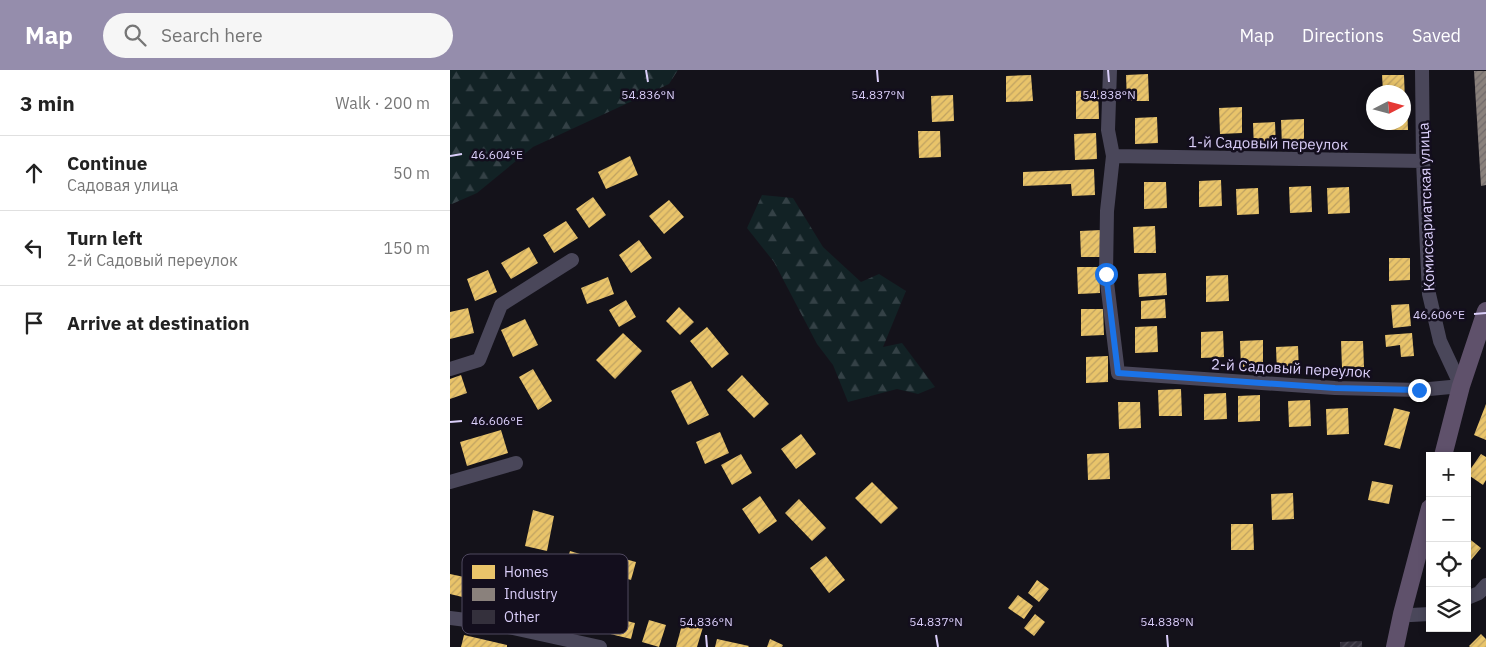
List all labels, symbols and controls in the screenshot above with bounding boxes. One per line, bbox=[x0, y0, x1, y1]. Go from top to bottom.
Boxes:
search box bbox=[103, 13, 453, 58]
text: Map bbox=[25, 19, 73, 51]
icon: search bbox=[121, 21, 149, 49]
text: Search here bbox=[161, 23, 263, 47]
text: Map bbox=[1239, 24, 1274, 47]
text: Directions bbox=[1302, 24, 1384, 47]
text: Saved bbox=[1412, 24, 1461, 47]
north arrow bbox=[1366, 85, 1411, 130]
text: 54.836°N bbox=[621, 87, 675, 102]
text: 54.837°N bbox=[851, 87, 905, 102]
text: 54.838°N bbox=[1082, 87, 1136, 102]
text: 3 min bbox=[20, 89, 75, 117]
text: Walk · 200 m bbox=[335, 93, 430, 113]
street label: Комиссариатская улица bbox=[1414, 122, 1438, 292]
street label: 1-й Садовый переулок bbox=[1188, 132, 1348, 154]
text: 46.604°E bbox=[471, 147, 523, 162]
text: Continue bbox=[67, 151, 147, 175]
icon: ahead bbox=[20, 159, 48, 187]
text: 50 m bbox=[393, 163, 430, 183]
text: Садовая улица bbox=[67, 175, 178, 195]
text: Turn left bbox=[67, 226, 143, 250]
icon: left bbox=[20, 234, 48, 262]
text: 150 m bbox=[383, 238, 430, 258]
text: 2-й Садовый переулок bbox=[67, 250, 238, 270]
route start bbox=[1095, 263, 1118, 286]
text: 46.606°E bbox=[1413, 307, 1465, 322]
icon: arrive bbox=[20, 309, 48, 337]
text: Arrive at destination bbox=[67, 311, 250, 335]
street label: 2-й Садовый переулок bbox=[1211, 354, 1371, 382]
route end bbox=[1408, 379, 1431, 402]
text: 46.606°E bbox=[471, 413, 523, 428]
map controls bbox=[1426, 452, 1471, 632]
button: + bbox=[1426, 452, 1471, 497]
button: − bbox=[1426, 497, 1471, 542]
button: locate bbox=[1426, 542, 1471, 587]
legend bbox=[462, 554, 628, 634]
text: Homes bbox=[504, 563, 549, 581]
text: Industry bbox=[504, 585, 558, 603]
button: layers bbox=[1426, 587, 1471, 632]
text: Other bbox=[504, 608, 540, 626]
text: 54.836°N bbox=[679, 614, 733, 629]
text: 54.837°N bbox=[909, 614, 963, 629]
text: 54.838°N bbox=[1140, 614, 1194, 629]

